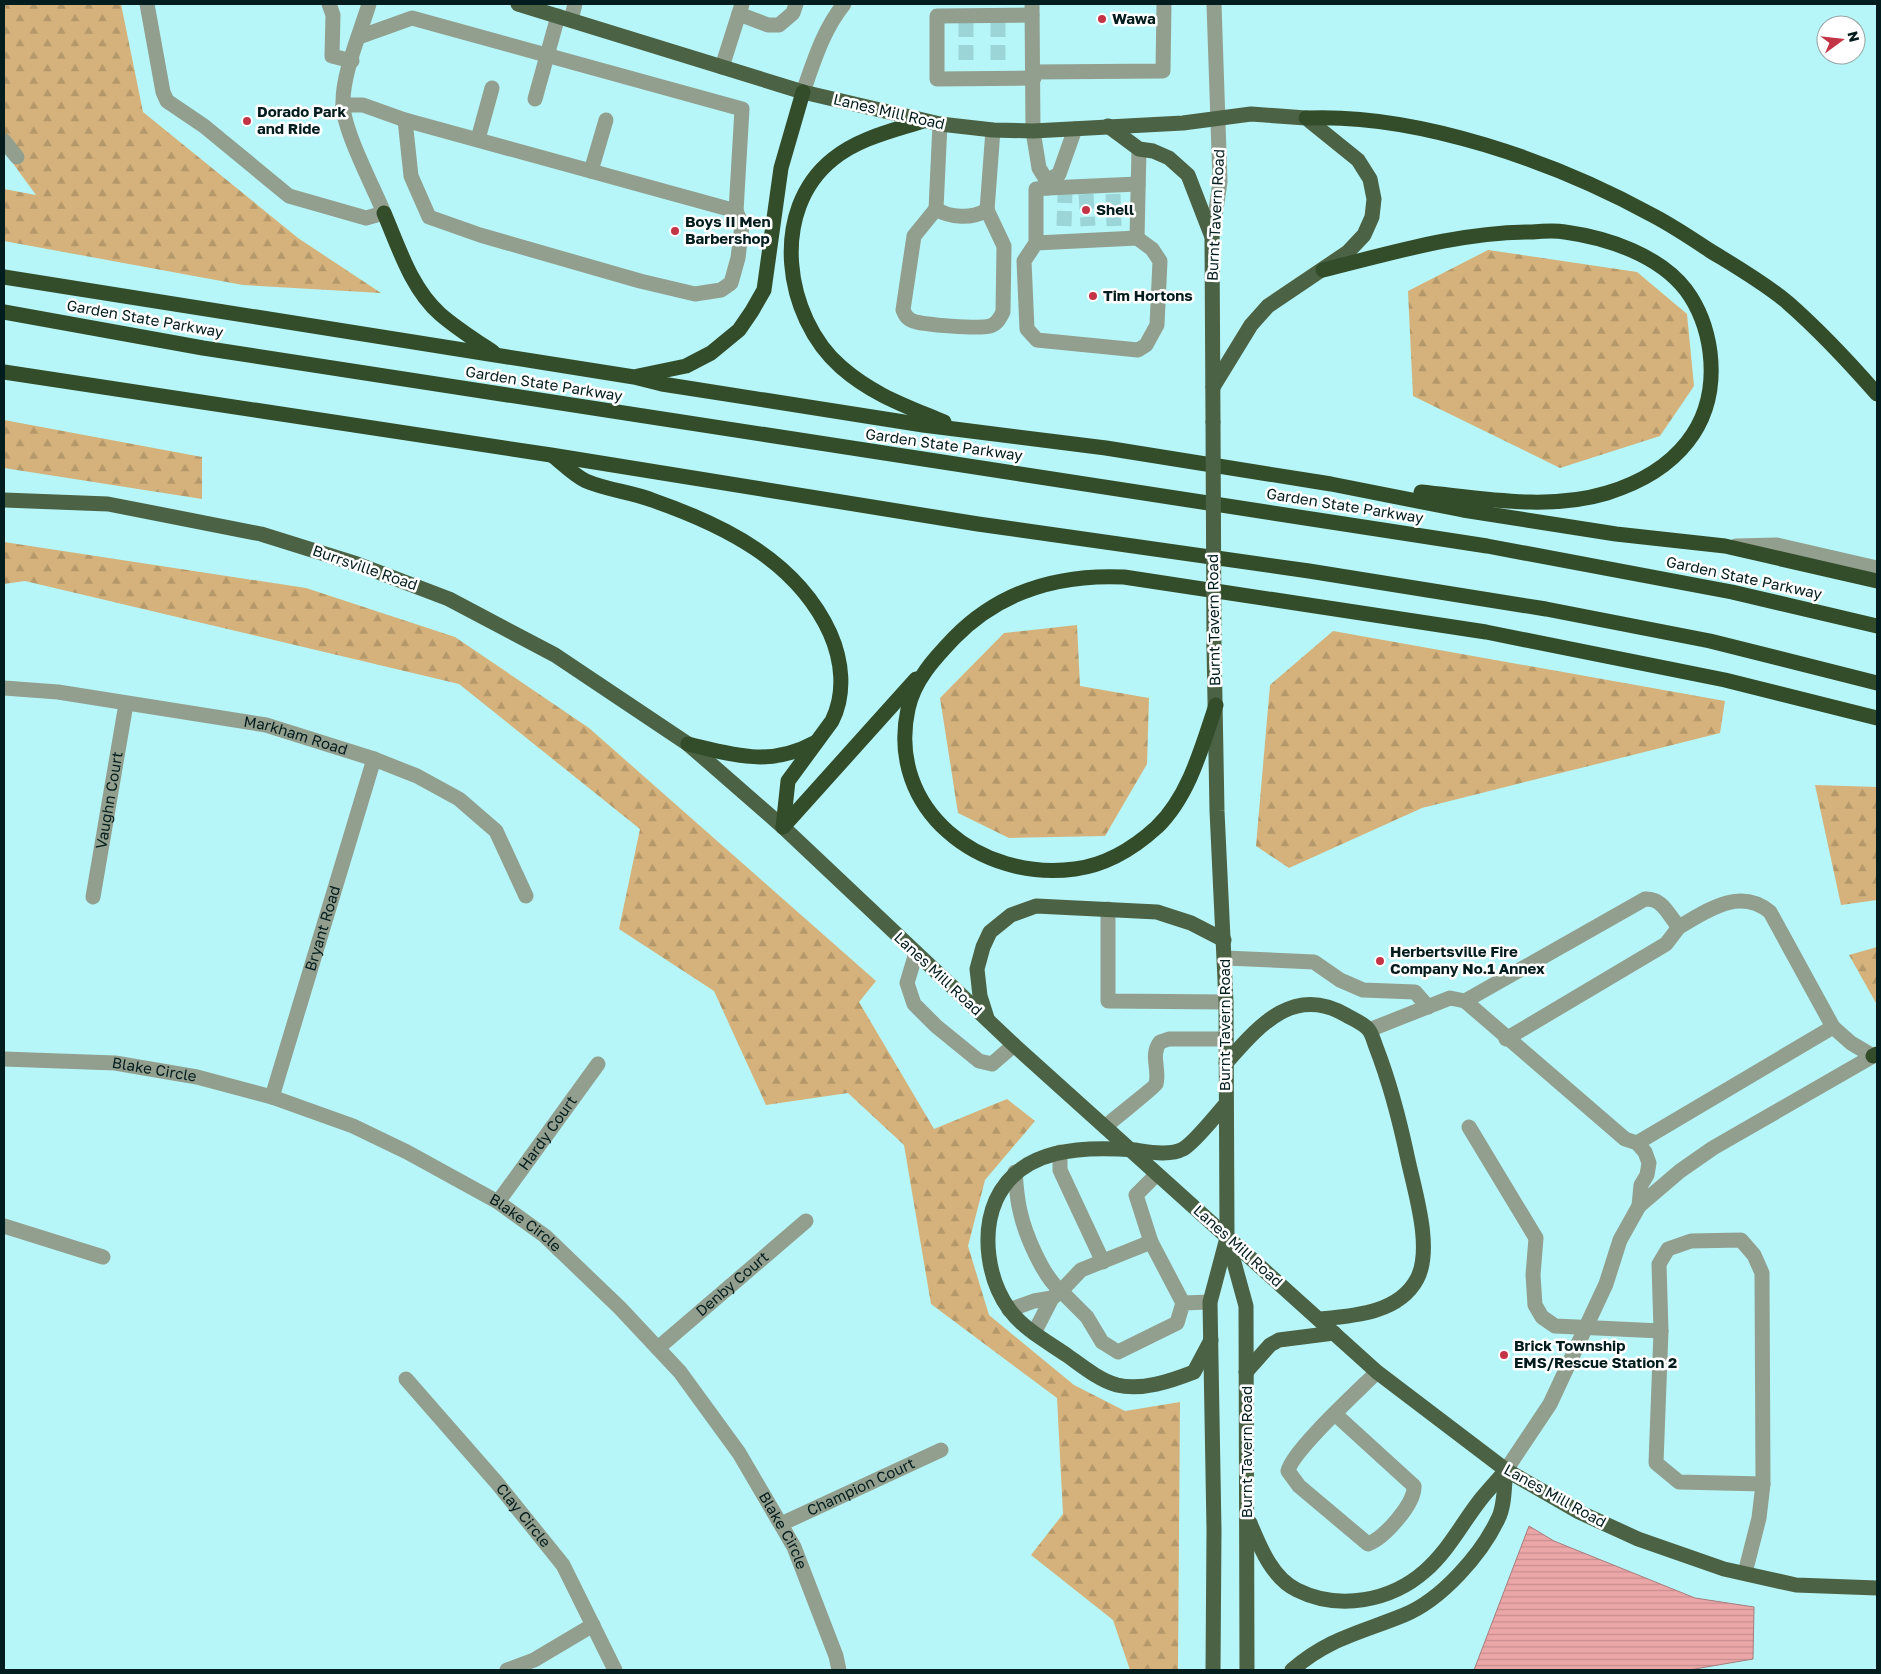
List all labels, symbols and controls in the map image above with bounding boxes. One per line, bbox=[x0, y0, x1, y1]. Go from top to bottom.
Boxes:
place label: Wawa bbox=[1112, 9, 1156, 27]
marker: Wawa bbox=[1096, 13, 1108, 25]
north arrow bbox=[1816, 15, 1866, 65]
text: N bbox=[1844, 29, 1864, 44]
street label: Lanes Mill Road bbox=[832, 89, 947, 133]
place label: Dorado Park and Ride bbox=[257, 102, 346, 137]
marker: Dorado Park and Ride bbox=[241, 115, 253, 127]
street label: Burnt Tavern Road bbox=[1203, 148, 1227, 281]
place label: Shell bbox=[1096, 200, 1134, 218]
marker: Shell bbox=[1080, 204, 1092, 216]
place label: Boys II Men Barbershop bbox=[685, 212, 771, 247]
marker: Boys II Men Barbershop bbox=[669, 225, 681, 237]
place label: Tim Hortons bbox=[1103, 286, 1193, 304]
marker: Tim Hortons bbox=[1087, 290, 1099, 302]
street label: Garden State Parkway bbox=[65, 295, 226, 341]
street label: Garden State Parkway bbox=[464, 362, 625, 404]
street label: Garden State Parkway bbox=[864, 424, 1025, 464]
street label: Garden State Parkway bbox=[1265, 484, 1426, 526]
street label: Burrsville Road bbox=[310, 541, 420, 593]
street label: Garden State Parkway bbox=[1665, 552, 1824, 602]
street label: Burnt Tavern Road bbox=[1203, 554, 1223, 686]
street label: Markham Road bbox=[243, 712, 350, 758]
street label: Vaughn Court bbox=[91, 750, 126, 850]
street label: Bryant Road bbox=[300, 883, 343, 973]
street label: Lanes Mill Road bbox=[891, 928, 986, 1019]
place label: Herbertsville Fire Company No.1 Annex bbox=[1390, 942, 1545, 977]
marker: Herbertsville Fire Company No.1 Annex bbox=[1374, 955, 1386, 967]
street label: Burnt Tavern Road bbox=[1215, 959, 1233, 1091]
street label: Blake Circle bbox=[111, 1053, 198, 1085]
street label: Hardy Court bbox=[514, 1092, 580, 1173]
street label: Blake Circle bbox=[487, 1189, 566, 1255]
street label: Lanes Mill Road bbox=[1190, 1200, 1287, 1290]
street label: Denby Court bbox=[692, 1247, 772, 1320]
place label: Brick Township EMS/Rescue Station 2 bbox=[1514, 1336, 1677, 1371]
marker: Brick Township EMS/Rescue Station 2 bbox=[1498, 1349, 1510, 1361]
street label: Burnt Tavern Road bbox=[1237, 1386, 1255, 1518]
street label: Champion Court bbox=[804, 1453, 917, 1519]
street label: Lanes Mill Road bbox=[1501, 1460, 1610, 1531]
street label: Clay Circle bbox=[493, 1479, 555, 1551]
street label: Blake Circle bbox=[756, 1488, 812, 1572]

